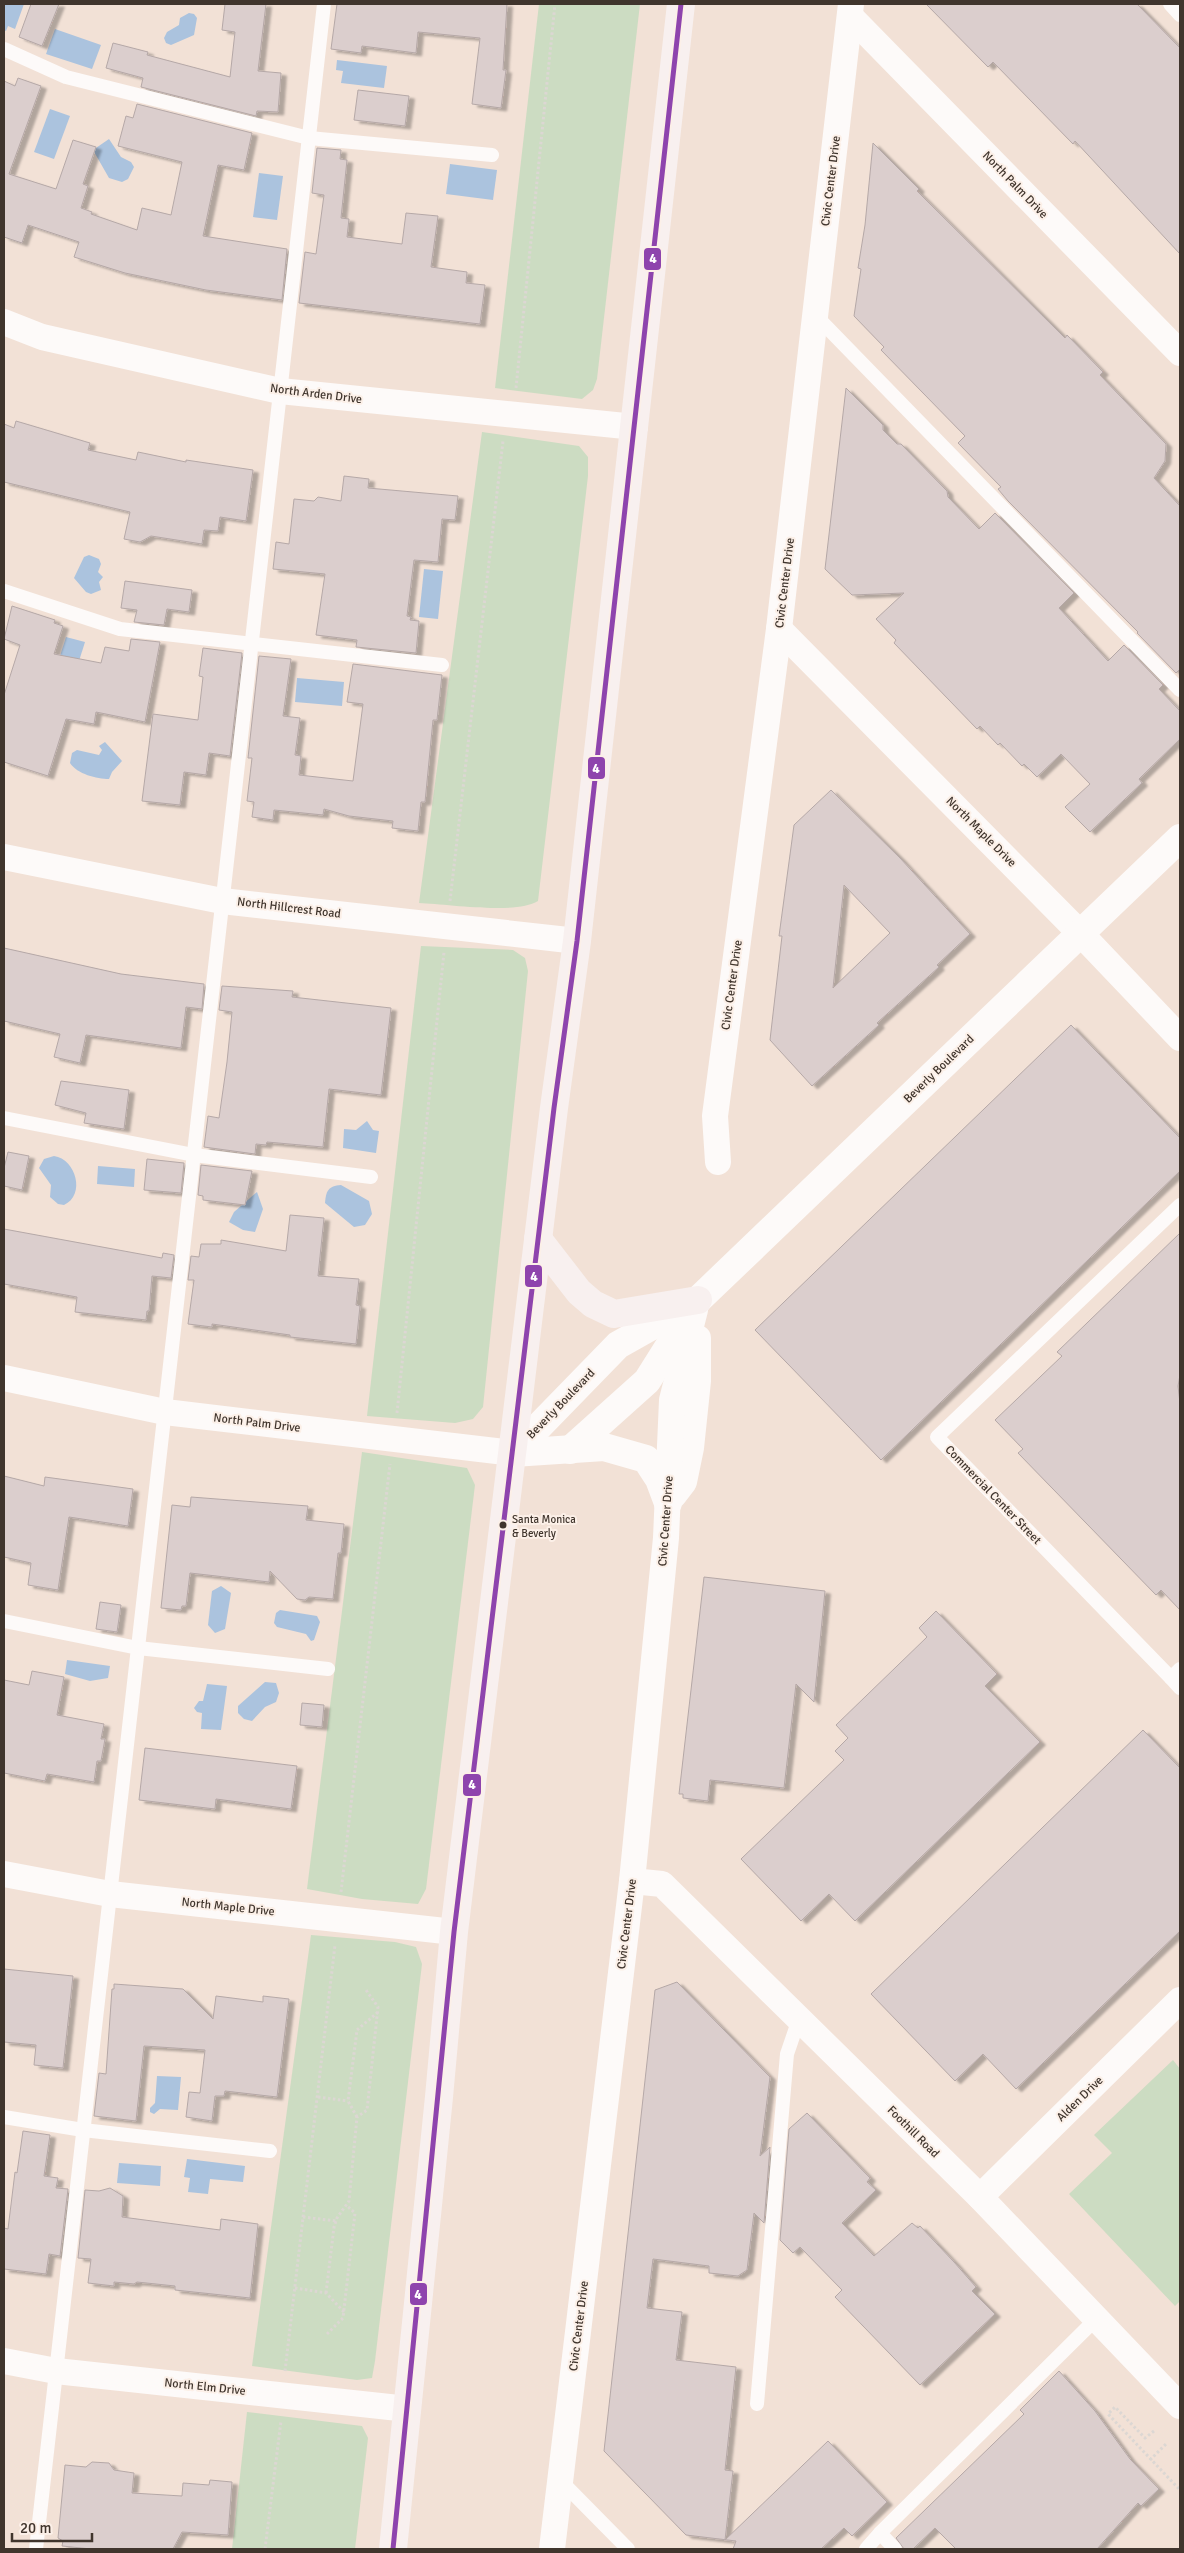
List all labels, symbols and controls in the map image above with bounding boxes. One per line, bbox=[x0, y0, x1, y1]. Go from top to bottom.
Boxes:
street label: Civic Center Drive bbox=[818, 135, 844, 227]
street label: North Palm Drive bbox=[979, 148, 1051, 222]
line badge: 4 bbox=[643, 247, 662, 271]
text: 4 bbox=[649, 250, 657, 267]
street label: North Arden Drive bbox=[269, 381, 363, 407]
street label: Civic Center Drive bbox=[772, 537, 798, 629]
line badge: 4 bbox=[587, 756, 606, 780]
text: 4 bbox=[592, 760, 600, 777]
street label: North Maple Drive bbox=[943, 794, 1019, 870]
street label: North Hillcrest Road bbox=[236, 894, 342, 922]
street label: Civic Center Drive bbox=[718, 939, 746, 1031]
street label: Beverly Boulevard bbox=[901, 1032, 977, 1106]
line badge: 4 bbox=[524, 1264, 543, 1288]
text: 4 bbox=[530, 1268, 538, 1285]
street label: Beverly Boulevard bbox=[524, 1366, 598, 1442]
street label: North Palm Drive bbox=[213, 1410, 301, 1436]
street label: Commercial Center Street bbox=[942, 1442, 1044, 1548]
street label: Civic Center Drive bbox=[655, 1475, 677, 1567]
place label: Santa Monica & Beverly bbox=[512, 1513, 576, 1540]
marker: Santa Monica & Beverly bbox=[498, 1520, 508, 1530]
line badge: 4 bbox=[462, 1773, 482, 1797]
text: 4 bbox=[468, 1776, 476, 1793]
street label: Civic Center Drive bbox=[614, 1878, 640, 1970]
street label: North Maple Drive bbox=[181, 1895, 275, 1919]
street label: Alden Drive bbox=[1054, 2073, 1106, 2125]
street label: Foothill Road bbox=[884, 2103, 942, 2161]
street label: Civic Center Drive bbox=[566, 2280, 592, 2372]
line badge: 4 bbox=[409, 2282, 428, 2306]
text: 4 bbox=[414, 2286, 422, 2303]
street label: North Elm Drive bbox=[164, 2375, 246, 2399]
scale bar bbox=[12, 2510, 92, 2542]
text: 20 m bbox=[20, 2519, 51, 2537]

